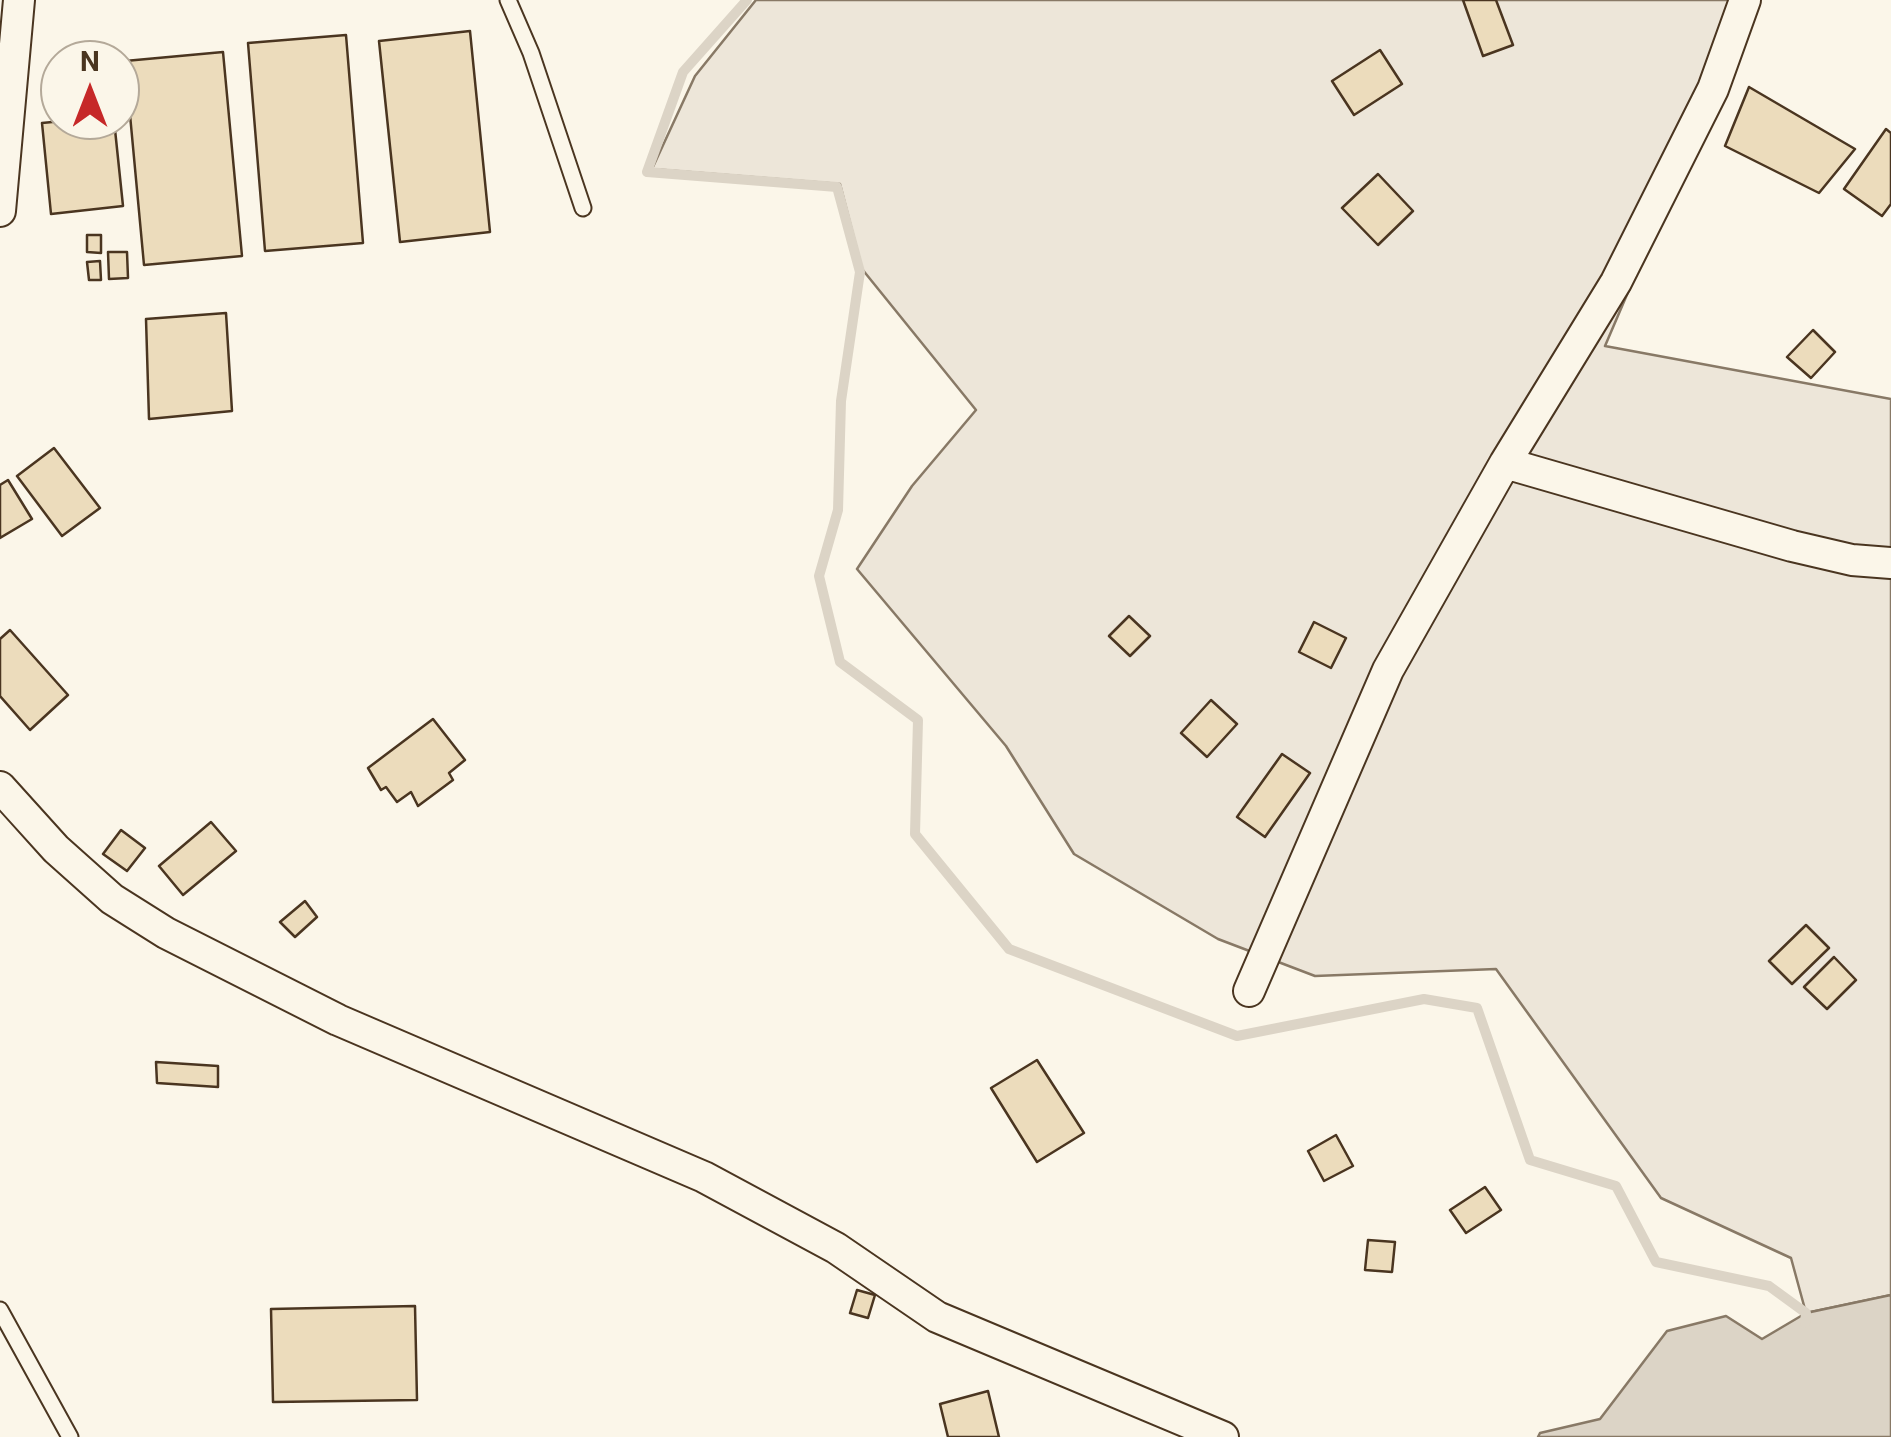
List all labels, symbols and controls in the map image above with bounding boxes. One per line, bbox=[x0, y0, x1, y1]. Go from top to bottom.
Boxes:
north arrow bbox=[40, 40, 140, 140]
text: N bbox=[80, 45, 100, 78]

